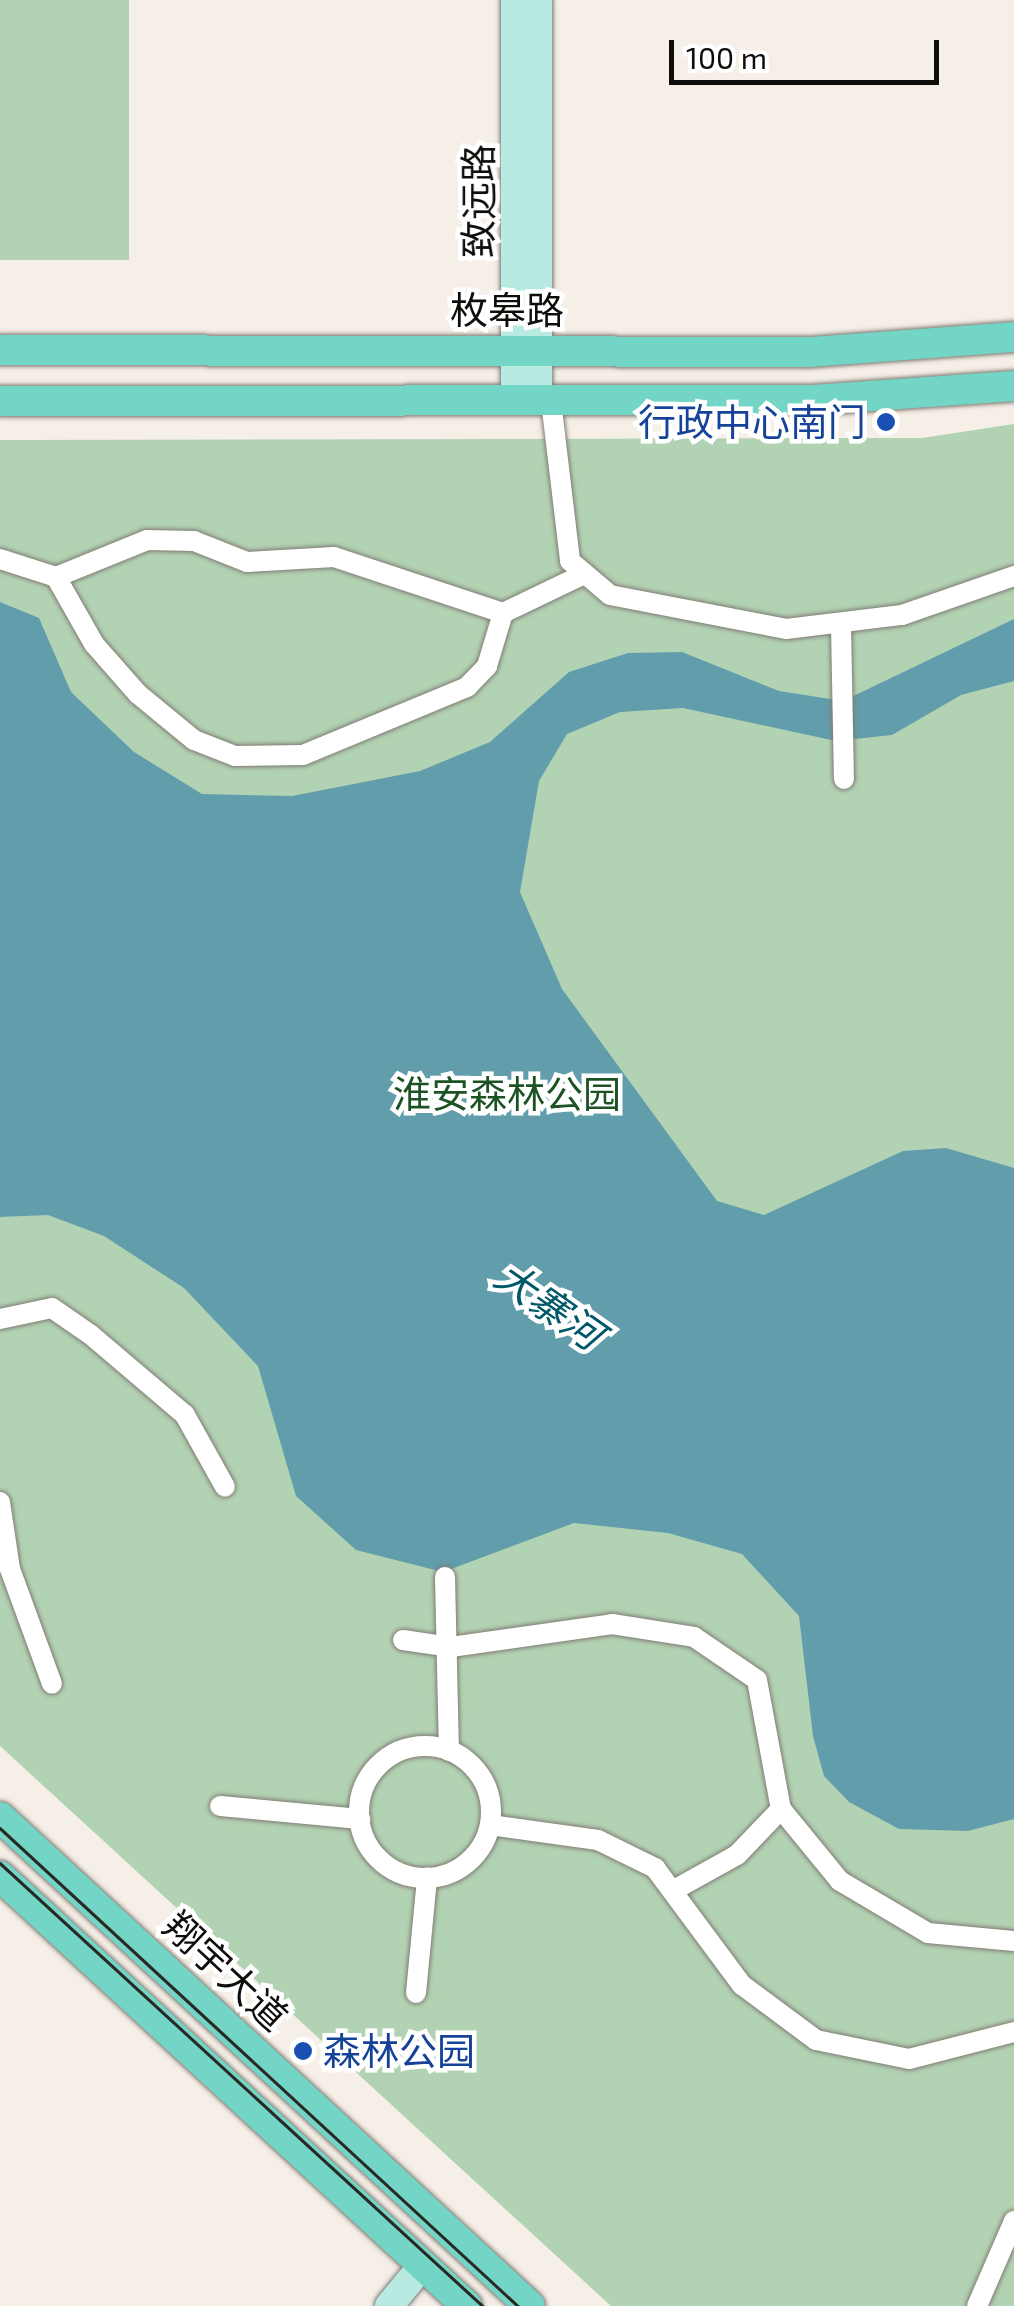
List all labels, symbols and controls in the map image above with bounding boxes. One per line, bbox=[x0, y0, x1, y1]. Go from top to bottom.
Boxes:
scale bar bbox=[674, 20, 944, 82]
text: 100 m bbox=[686, 39, 767, 75]
street label: 致远路 bbox=[455, 144, 501, 258]
street label: 枚皋路 bbox=[450, 287, 564, 333]
place label: 行政中心南门 bbox=[638, 399, 866, 445]
marker: 行政中心南门 bbox=[875, 411, 897, 433]
park label: 淮安森林公园 bbox=[393, 1071, 621, 1117]
water label: 大寨河 bbox=[487, 1250, 613, 1358]
street label: 翔宇大道 bbox=[155, 1902, 297, 2040]
place label: 森林公园 bbox=[323, 2028, 475, 2074]
marker: 森林公园 bbox=[292, 2040, 314, 2062]

